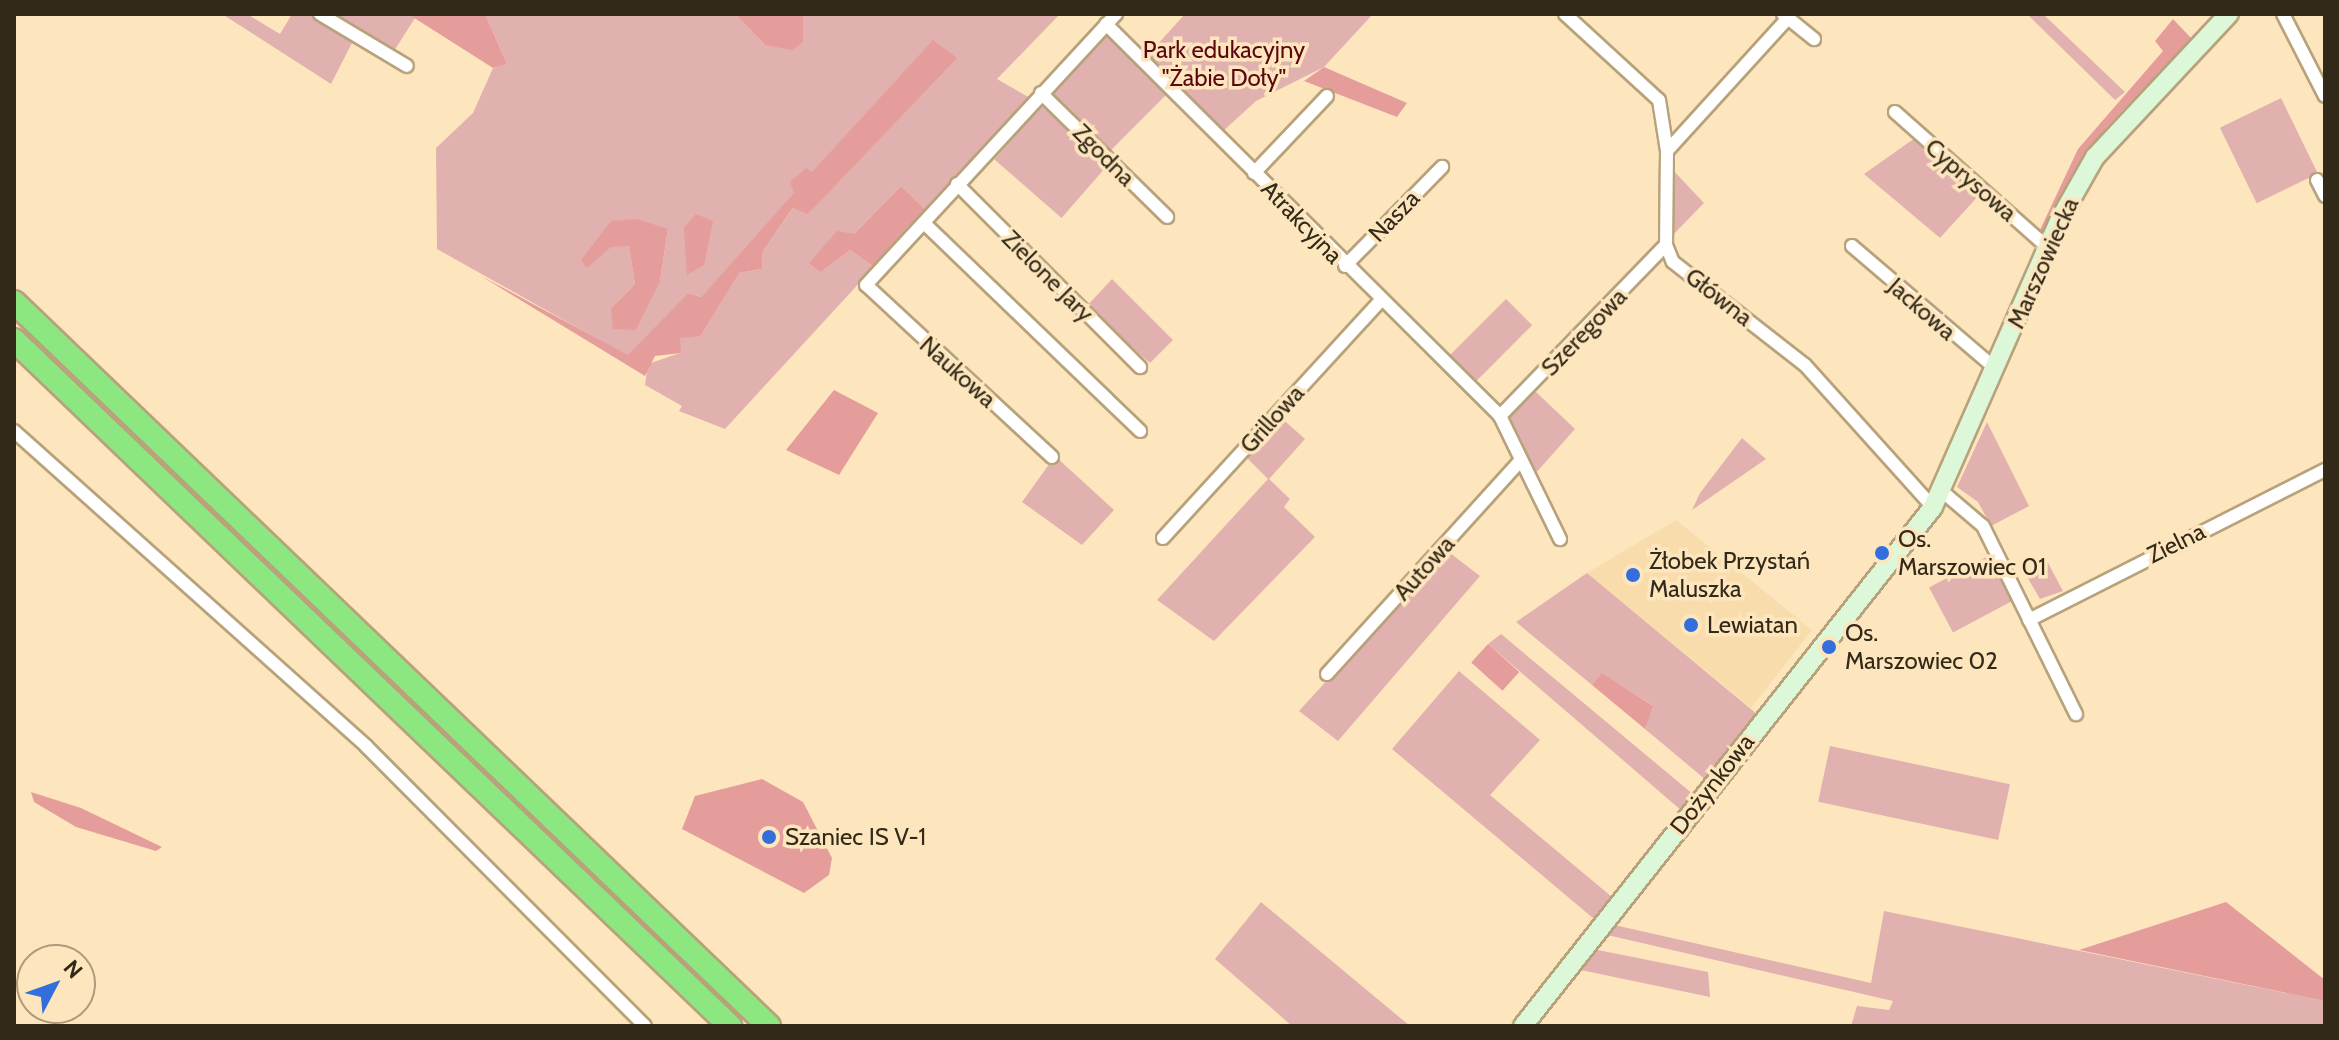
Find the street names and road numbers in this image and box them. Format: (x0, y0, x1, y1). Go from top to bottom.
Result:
street label: Zgodna (1067, 118, 1141, 192)
street label: Cyprysowa (1919, 133, 2023, 227)
street label: Atrakcyjna (1255, 174, 1349, 270)
street label: Nasza (1362, 184, 1426, 248)
street label: Marszowiecka (2001, 193, 2085, 333)
street label: Zielone Jary (996, 224, 1100, 328)
street label: Główna (1680, 262, 1758, 332)
street label: Jackowa (1882, 272, 1962, 346)
street label: Szeregowa (1535, 282, 1633, 382)
street label: Naukowa (914, 330, 1002, 414)
street label: Grillowa (1234, 379, 1310, 459)
street label: Zielna (2142, 517, 2210, 569)
street label: Autowa (1388, 530, 1460, 606)
street label: Dożynkowa (1664, 728, 1760, 840)

